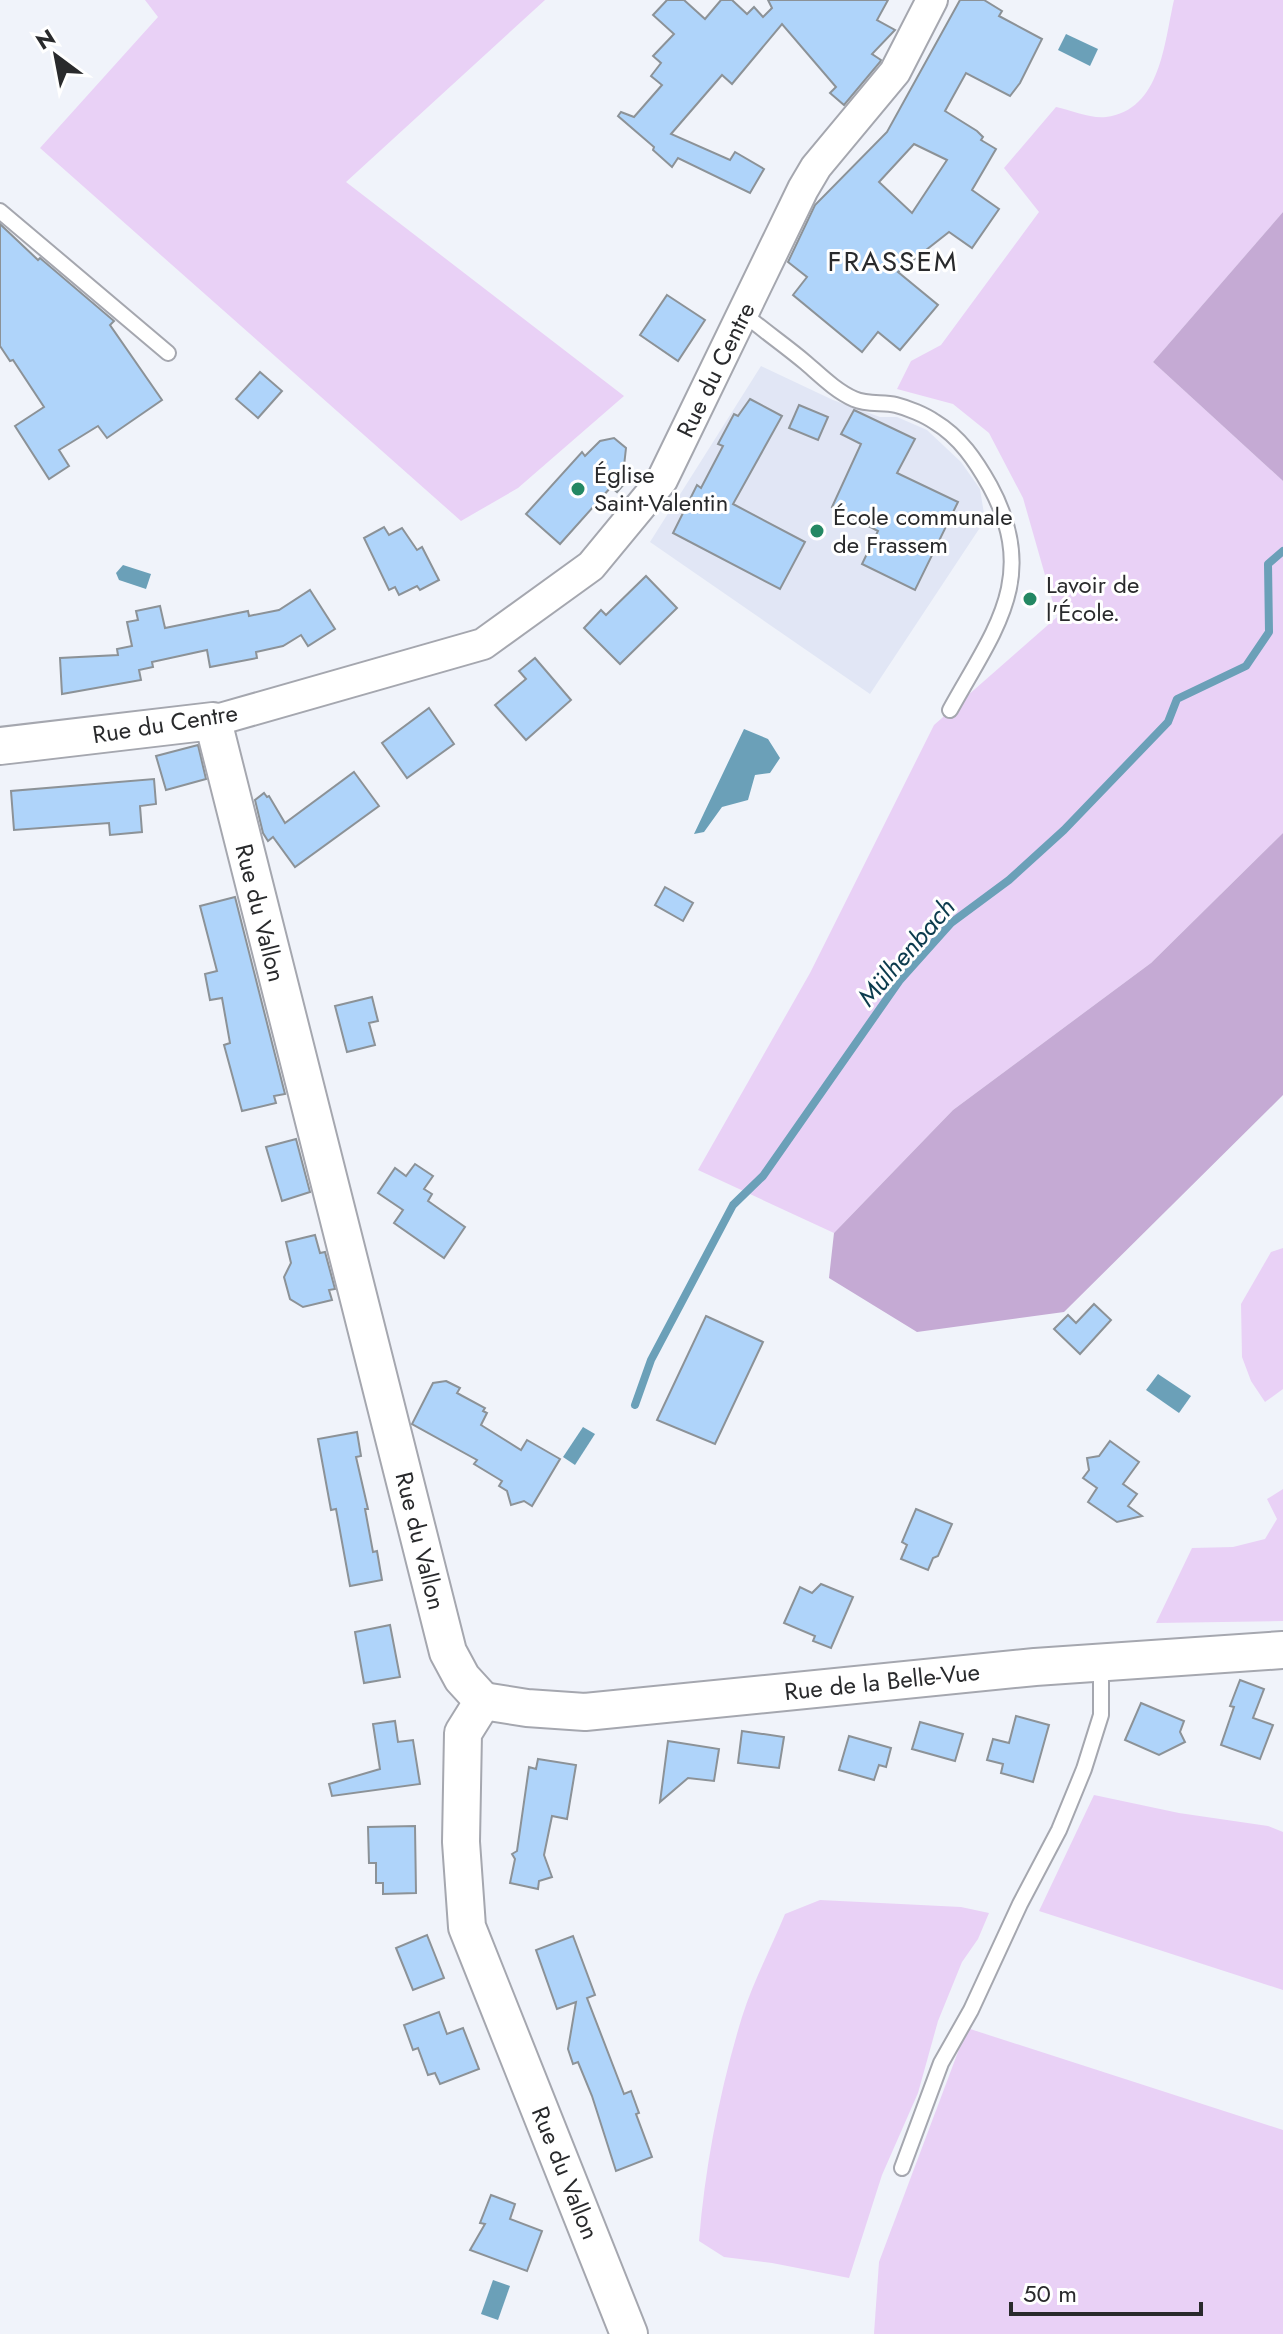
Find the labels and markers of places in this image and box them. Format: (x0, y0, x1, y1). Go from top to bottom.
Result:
place label: Église Saint-Valentin (594, 457, 728, 520)
marker: Église Saint-Valentin (569, 480, 587, 498)
place label: École communale de Frassem (833, 499, 1013, 562)
marker: École communale de Frassem (808, 522, 826, 540)
place label: Lavoir de l'École. (1046, 567, 1139, 630)
marker: Lavoir de l'École. (1021, 590, 1039, 608)

